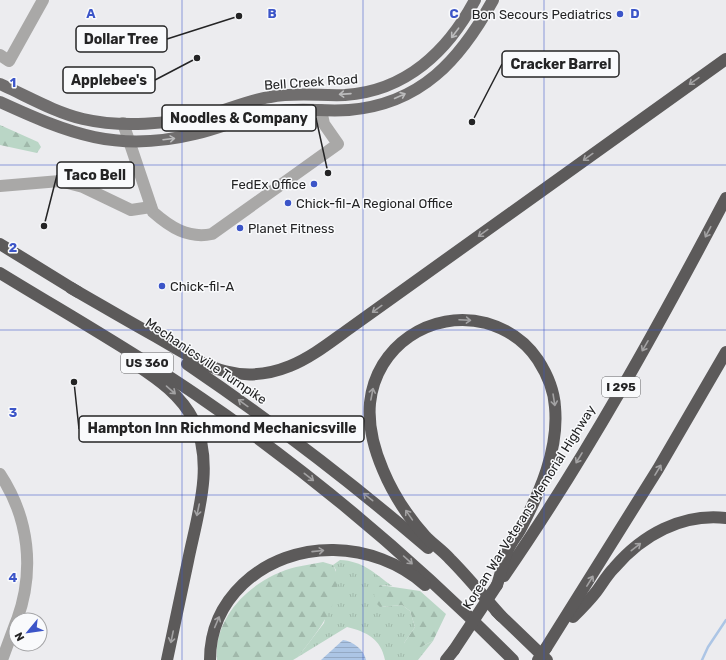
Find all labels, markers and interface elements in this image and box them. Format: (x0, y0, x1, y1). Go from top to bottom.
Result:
text: A (86, 6, 96, 21)
text: B (267, 6, 277, 21)
text: C (449, 6, 459, 21)
text: D (630, 6, 640, 21)
place label: Bon Secours Pediatrics (472, 7, 612, 22)
marker: Bon Secours Pediatrics (615, 9, 625, 19)
callout: Dollar Tree (76, 26, 167, 52)
one-way arrow (451, 28, 459, 39)
text: Dollar Tree (84, 31, 158, 48)
callout: Cracker Barrel (502, 51, 619, 77)
text: Cracker Barrel (511, 56, 611, 73)
callout: Applebee's (63, 67, 155, 93)
street label: Bell Creek Road (264, 71, 358, 93)
text: Applebee's (71, 72, 147, 89)
text: 1 (10, 75, 16, 90)
one-way arrow (689, 77, 700, 85)
one-way arrow (339, 91, 352, 98)
one-way arrow (394, 92, 406, 100)
callout: Noodles & Company (162, 105, 316, 131)
text: Noodles & Company (170, 110, 309, 127)
one-way arrow (162, 135, 175, 143)
one-way arrow (583, 153, 594, 161)
callout: Taco Bell (57, 162, 134, 188)
text: Taco Bell (64, 167, 126, 184)
place label: FedEx Office (231, 177, 306, 192)
marker: FedEx Office (309, 179, 319, 189)
place label: Chick-fil-A Regional Office (296, 196, 453, 212)
marker: Chick-fil-A Regional Office (283, 198, 293, 208)
place label: Planet Fitness (248, 221, 335, 236)
marker: Planet Fitness (235, 223, 245, 233)
one-way arrow (703, 226, 711, 238)
one-way arrow (478, 229, 489, 237)
text: 2 (9, 240, 17, 255)
place label: Chick-fil-A (170, 279, 234, 294)
marker: Chick-fil-A (157, 281, 167, 291)
one-way arrow (372, 305, 383, 313)
street label: Mechanicsville Turnpike (143, 315, 269, 407)
one-way arrow (458, 317, 471, 324)
one-way arrow (640, 340, 648, 352)
road number: US 360 (121, 353, 173, 373)
road number: I 295 (602, 377, 640, 397)
one-way arrow (165, 386, 176, 395)
one-way arrow (368, 388, 376, 401)
one-way arrow (550, 393, 558, 406)
one-way arrow (238, 398, 249, 407)
street label: Korean War Veterans Memorial Highway (460, 402, 599, 612)
text: 3 (9, 405, 18, 420)
callout: Hampton Inn Richmond Mechanicsville (79, 416, 364, 442)
text: Hampton Inn Richmond Mechanicsville (87, 420, 357, 437)
one-way arrow (574, 452, 582, 464)
one-way arrow (654, 464, 662, 476)
one-way arrow (303, 472, 314, 481)
one-way arrow (362, 493, 373, 501)
one-way arrow (194, 503, 202, 516)
one-way arrow (405, 510, 413, 521)
one-way arrow (630, 543, 641, 551)
one-way arrow (311, 547, 324, 554)
one-way arrow (403, 556, 414, 565)
text: 4 (9, 570, 18, 585)
one-way arrow (586, 575, 594, 587)
north arrow (8, 612, 48, 652)
one-way arrow (213, 616, 221, 628)
text: N (12, 630, 27, 643)
one-way arrow (167, 630, 175, 643)

